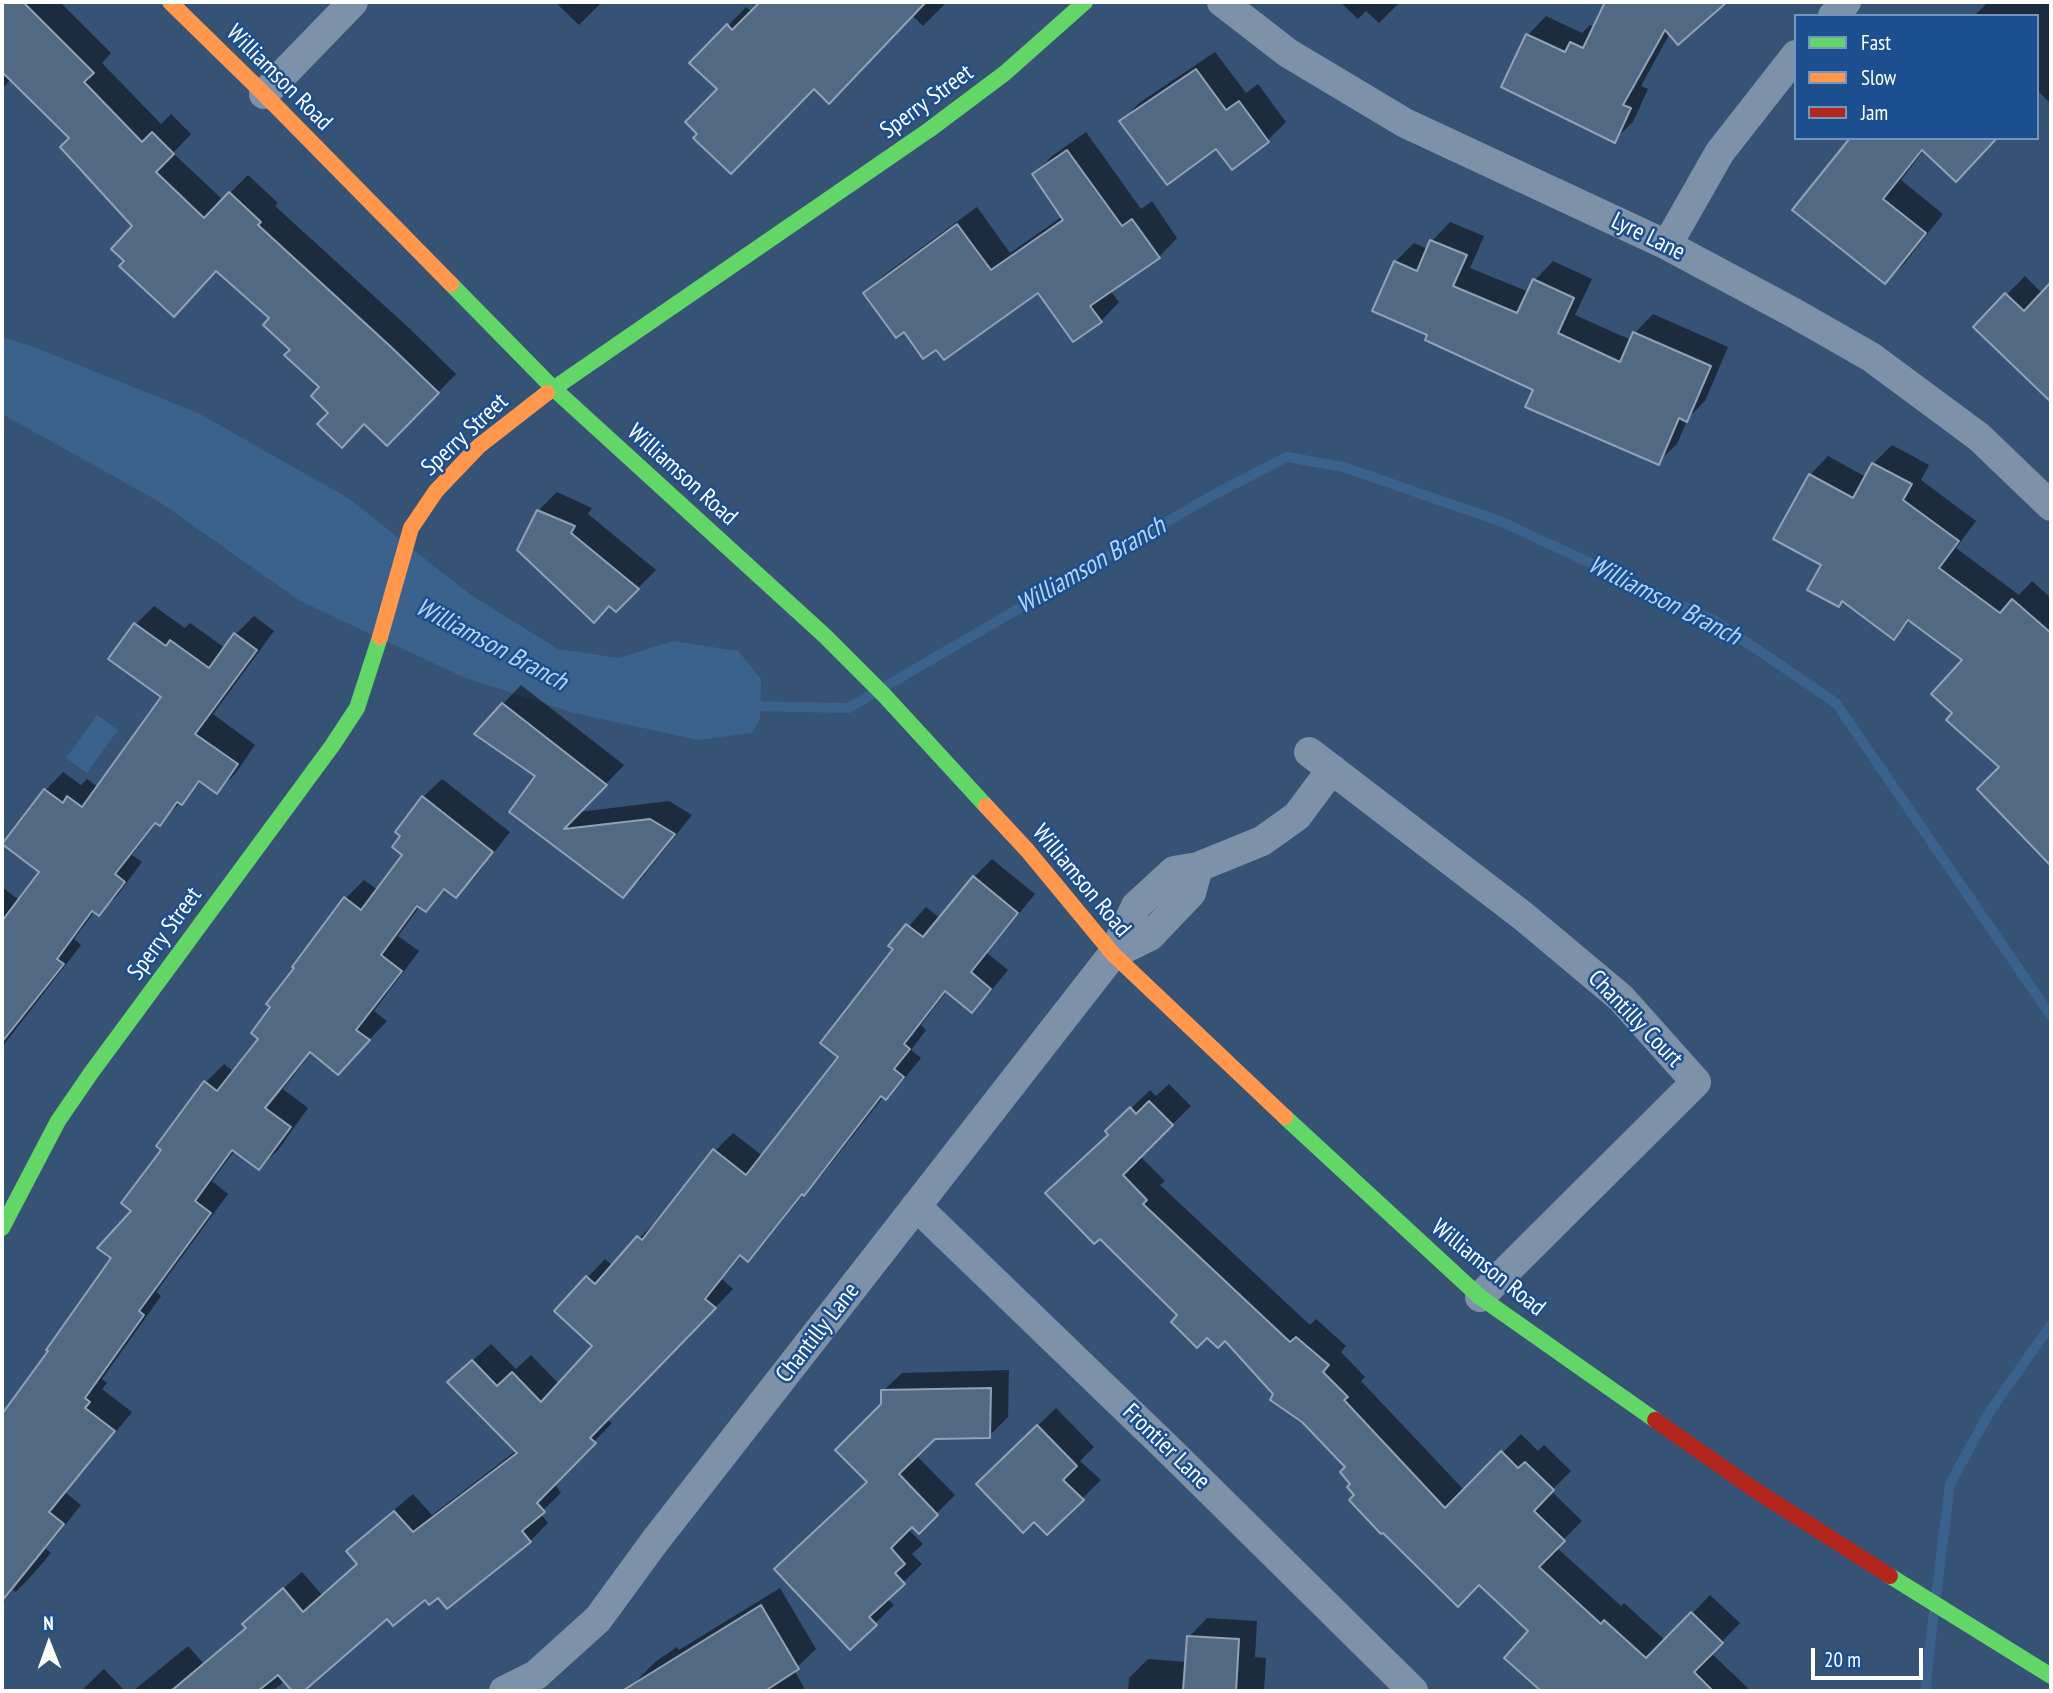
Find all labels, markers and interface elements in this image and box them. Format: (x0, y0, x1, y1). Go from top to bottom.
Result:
legend (1794, 14, 2039, 140)
street label: Williamson Road (220, 19, 338, 137)
text: Fast (1861, 29, 1891, 56)
street label: Sperry Street (875, 59, 979, 145)
text: Slow (1861, 64, 1896, 91)
text: Jam (1861, 99, 1888, 126)
street label: Lyre Lane (1606, 207, 1690, 267)
street label: Sperry Street (416, 388, 514, 482)
street label: Williamson Road (621, 418, 743, 532)
water label: Williamson Branch (1011, 511, 1171, 621)
water label: Williamson Branch (1583, 549, 1745, 653)
water label: Williamson Branch (410, 592, 572, 698)
street label: Williamson Road (1026, 819, 1136, 943)
street label: Sperry Street (122, 882, 208, 986)
street label: Chantilly Court (1582, 965, 1688, 1073)
street label: Williamson Road (1425, 1213, 1551, 1323)
street label: Chantilly Lane (770, 1277, 866, 1389)
street label: Frontier Lane (1116, 1398, 1216, 1496)
north arrow (14, 1609, 84, 1679)
text: N (43, 1611, 54, 1635)
scale bar (1815, 1634, 1927, 1678)
text: 20 m (1824, 1646, 1861, 1673)

